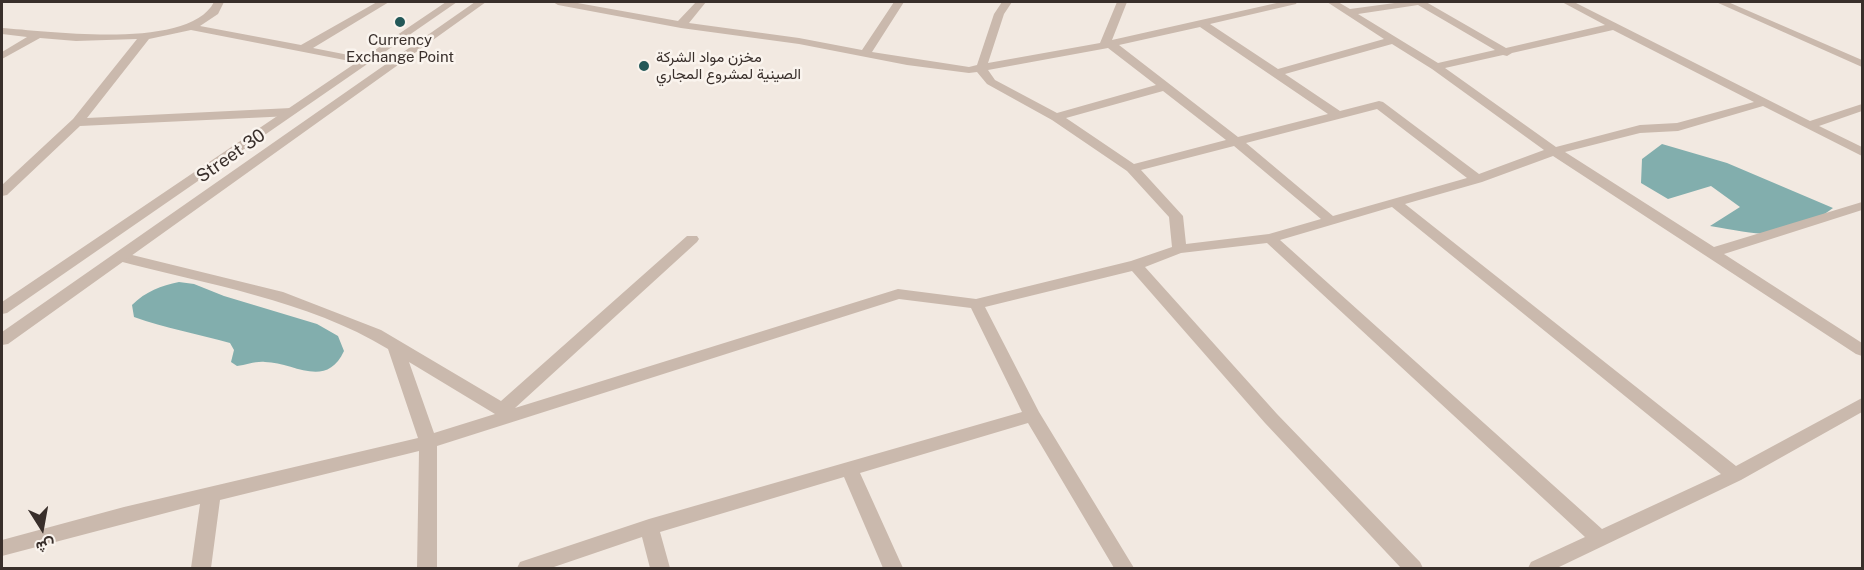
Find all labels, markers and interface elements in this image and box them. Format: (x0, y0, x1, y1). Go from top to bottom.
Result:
marker: Currency Exchange Point (393, 15, 407, 29)
place label: Currency Exchange Point (346, 31, 454, 66)
place label: مخزن مواد الشركة الصينية لمشروع المجاري (656, 48, 801, 83)
marker: مخزن مواد الشركة الصينية لمشروع المجاري (637, 59, 651, 73)
street label: Street 30 (192, 124, 270, 188)
north arrow (12, 498, 72, 558)
text: ش (34, 535, 57, 557)

